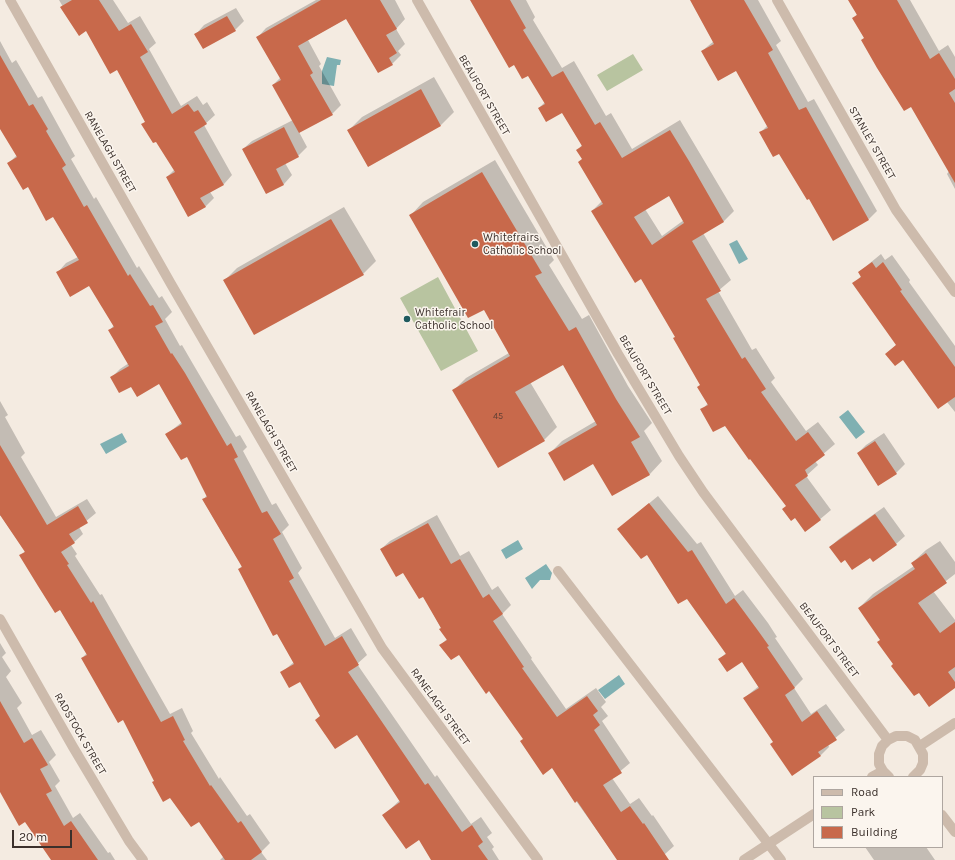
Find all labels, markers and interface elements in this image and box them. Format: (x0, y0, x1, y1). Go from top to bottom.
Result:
street label: BEAUFORT STREET (456, 52, 512, 138)
street label: STANLEY STREET (846, 104, 898, 182)
street label: RANELAGH STREET (81, 109, 139, 195)
place label: Whitefrairs Catholic School (483, 231, 561, 257)
marker: Whitefrairs Catholic School (470, 239, 480, 249)
place label: Whitefrair Catholic School (415, 306, 493, 332)
marker: Whitefrair Catholic School (402, 314, 412, 324)
street label: BEAUFORT STREET (616, 333, 674, 417)
street label: RANELAGH STREET (242, 389, 300, 475)
house number: 45 (493, 411, 503, 421)
street label: BEAUFORT STREET (796, 600, 862, 680)
street label: RANELAGH STREET (408, 666, 472, 748)
street label: RADSTOCK STREET (51, 691, 109, 777)
legend (813, 776, 943, 848)
text: Road (851, 785, 879, 799)
text: Park (851, 805, 875, 819)
scale bar (14, 822, 74, 848)
text: Building (851, 825, 897, 839)
text: 20 m (19, 830, 47, 844)

